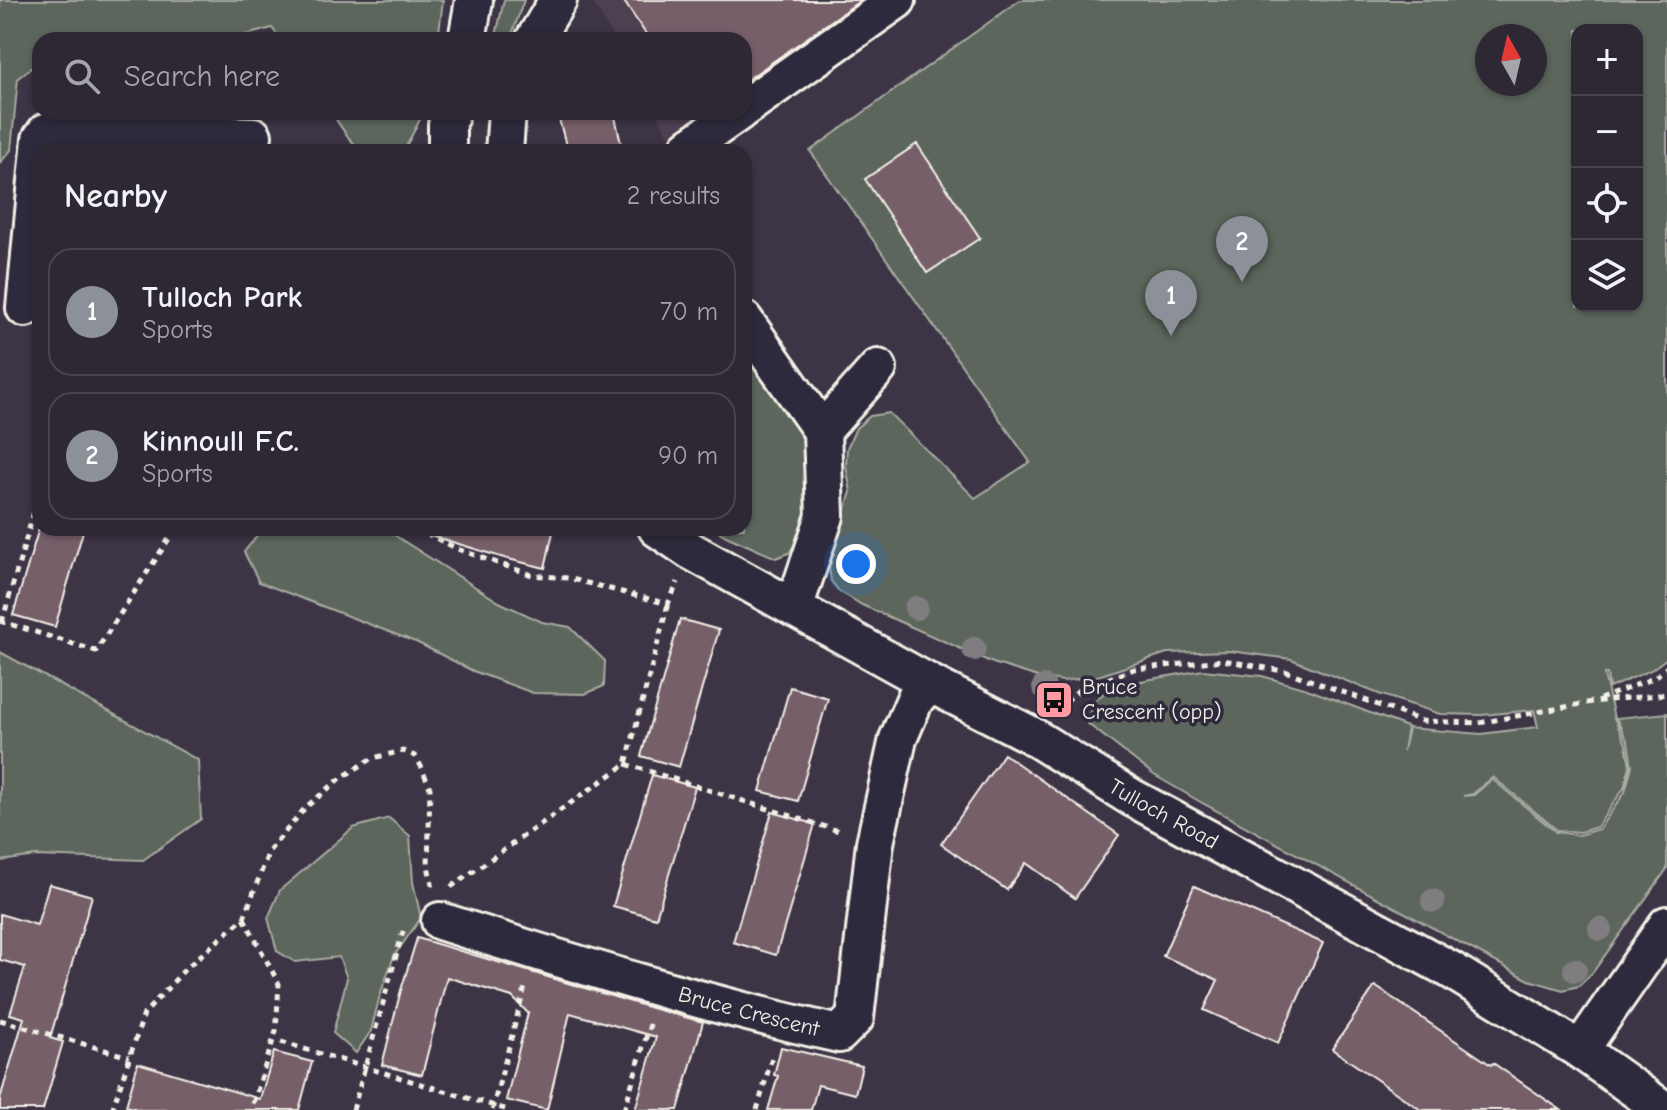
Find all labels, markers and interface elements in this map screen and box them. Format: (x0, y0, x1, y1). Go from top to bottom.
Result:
north arrow (1475, 24, 1547, 96)
map controls (1571, 24, 1643, 312)
button: + (1571, 24, 1643, 96)
search box (32, 32, 752, 120)
icon: search (60, 54, 104, 98)
text: Search here (124, 59, 280, 94)
button: − (1571, 96, 1643, 168)
button: locate (1571, 168, 1643, 240)
text: Nearby (64, 176, 167, 216)
text: 2 results (627, 181, 720, 211)
pin: 2 (1216, 216, 1268, 282)
button: layers (1571, 240, 1643, 312)
pin: 1 (1145, 270, 1197, 336)
text: Tulloch Park (142, 280, 302, 315)
text: 1 (87, 297, 97, 327)
text: 70 m (660, 297, 718, 327)
text: Sports (142, 315, 213, 345)
text: Kinnoull F.C. (142, 424, 299, 459)
text: 2 (86, 441, 98, 471)
text: 90 m (658, 441, 718, 471)
text: Sports (142, 459, 213, 489)
your location (836, 544, 876, 584)
place label: Bruce Crescent (opp) (1082, 674, 1222, 725)
bus stop icon: Bruce Crescent (opp) (1033, 679, 1075, 721)
street label: Tulloch Road (1104, 773, 1223, 855)
street label: Bruce Crescent (675, 981, 823, 1042)

